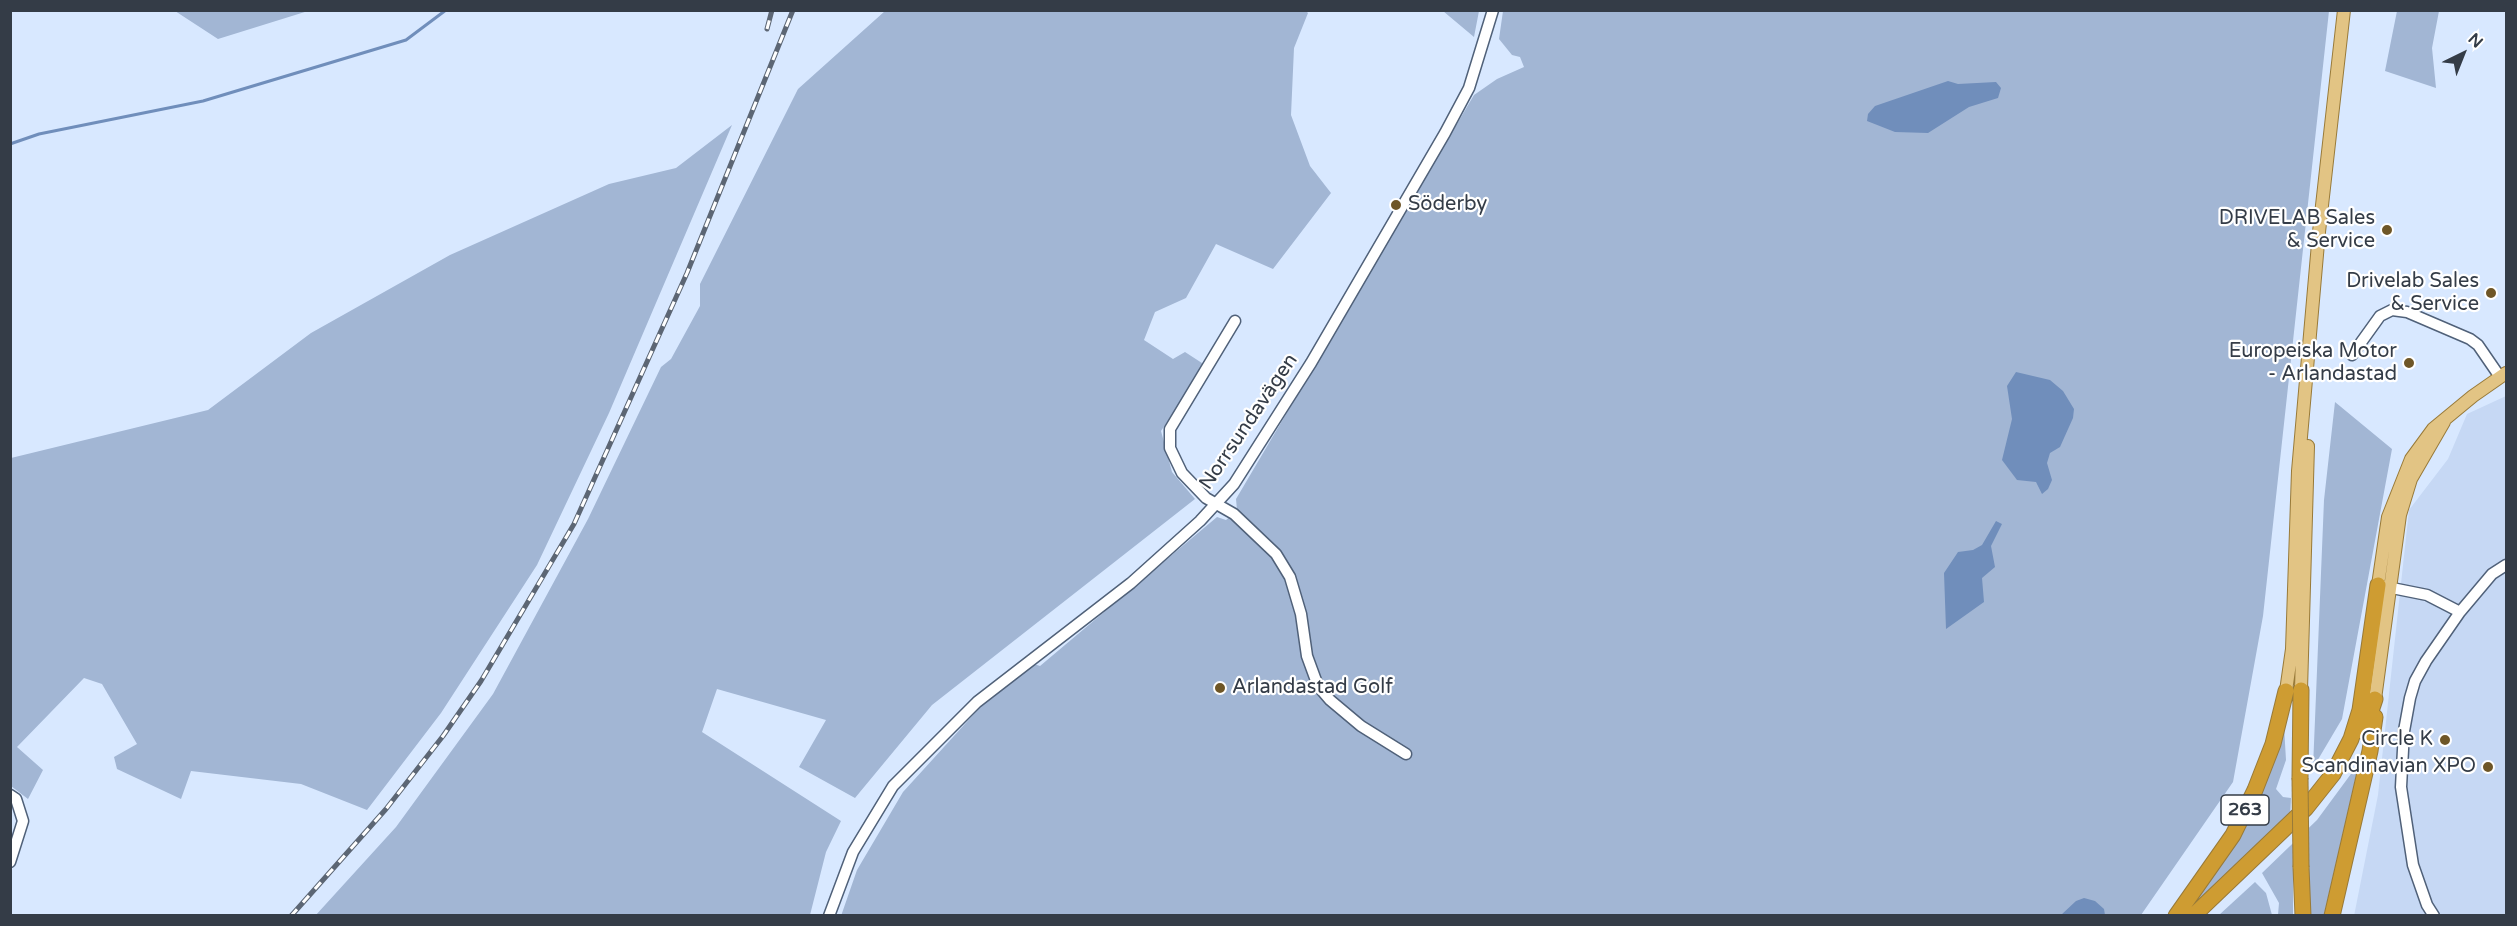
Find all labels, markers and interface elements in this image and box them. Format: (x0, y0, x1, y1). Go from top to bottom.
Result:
north arrow (2433, 24, 2493, 84)
text: N (2464, 29, 2487, 53)
place label: Söderby (1408, 193, 1487, 217)
marker: Söderby (1389, 198, 1403, 212)
place label: DRIVELAB Sales & Service (2219, 207, 2375, 254)
marker: DRIVELAB Sales & Service (2380, 223, 2394, 237)
place label: Drivelab Sales & Service (2346, 270, 2479, 317)
marker: Drivelab Sales & Service (2484, 286, 2498, 300)
place label: Europeiska Motor - Arlandastad (2229, 340, 2397, 387)
street label: Norrsundavägen (1195, 349, 1303, 495)
marker: Europeiska Motor - Arlandastad (2402, 356, 2416, 370)
place label: Arlandastad Golf (1232, 676, 1393, 700)
marker: Arlandastad Golf (1213, 681, 1227, 695)
place label: Circle K (2361, 728, 2433, 752)
marker: Circle K (2438, 733, 2452, 747)
place label: Scandinavian XPO (2301, 755, 2476, 779)
marker: Scandinavian XPO (2481, 760, 2495, 774)
road number: 263 (2221, 795, 2269, 825)

